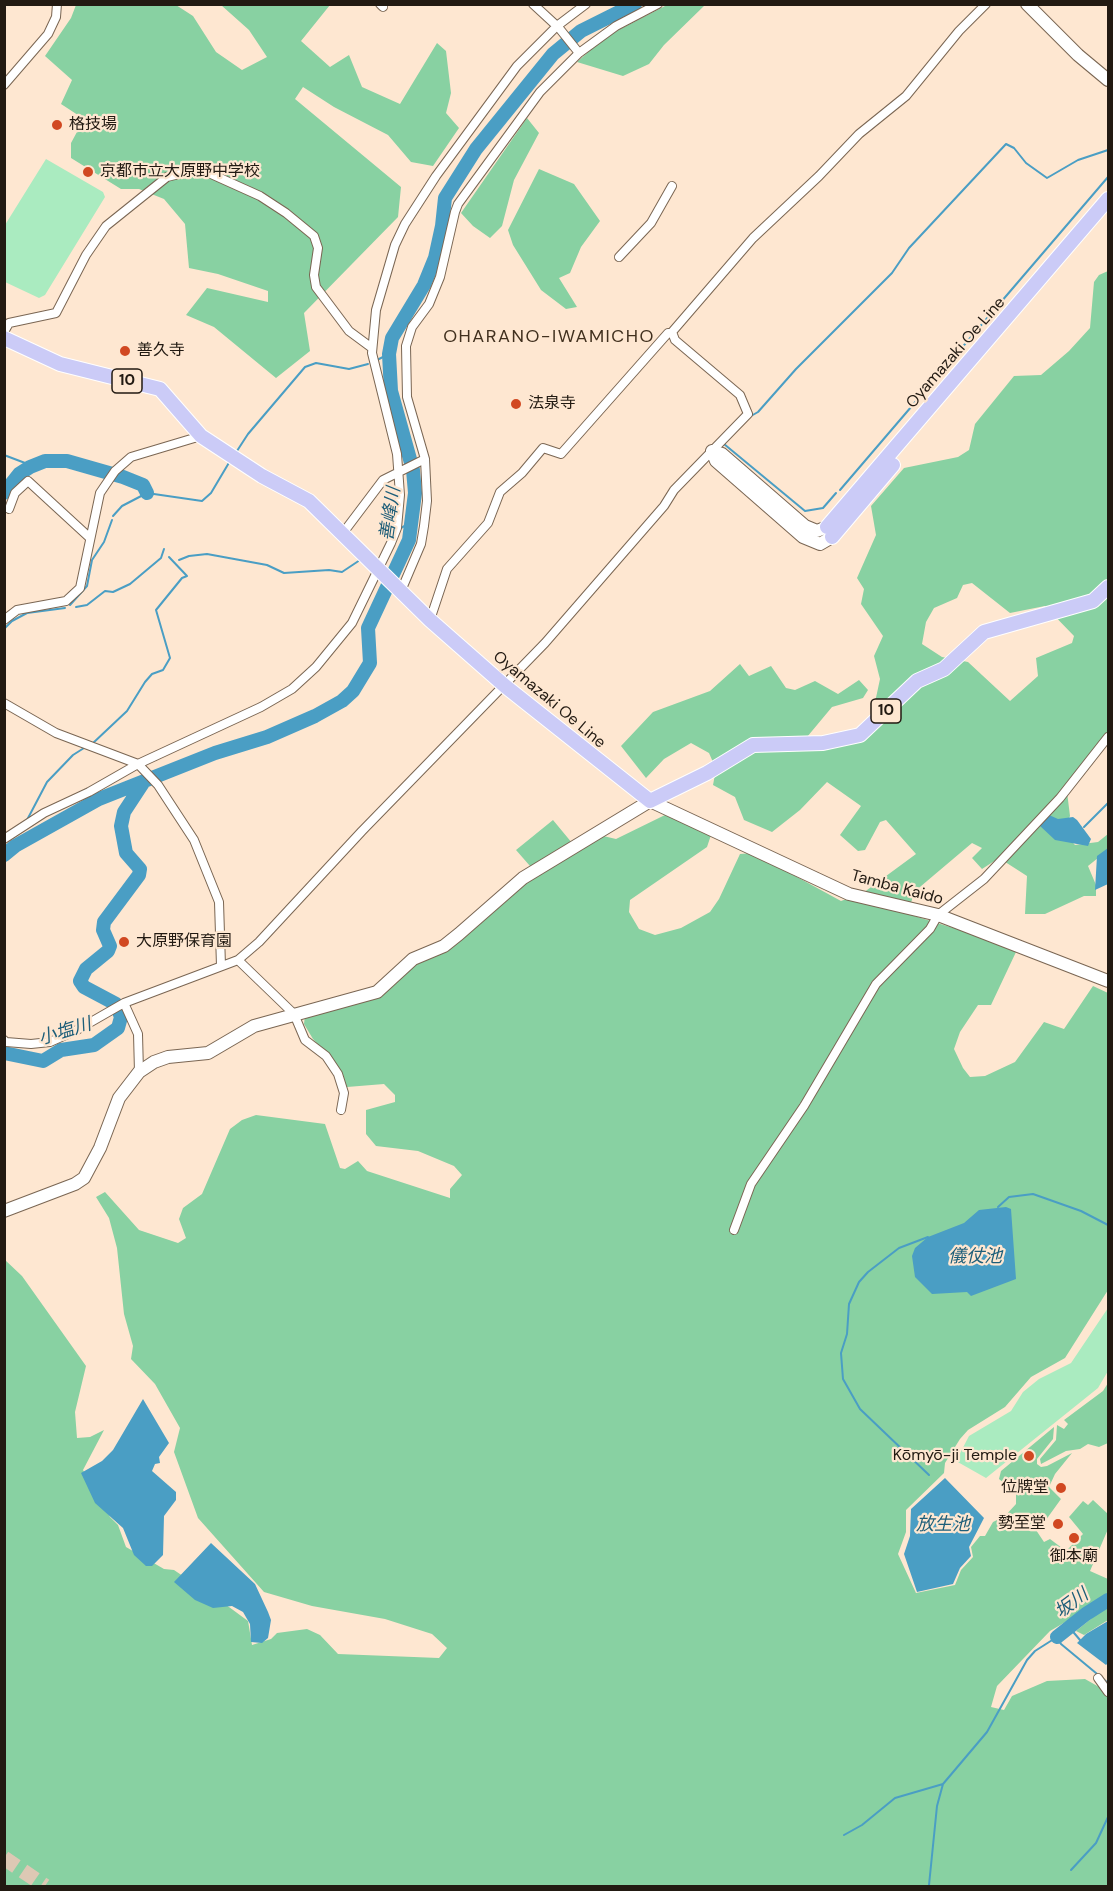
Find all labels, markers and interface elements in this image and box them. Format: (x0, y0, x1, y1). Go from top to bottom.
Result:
place label: 格技場 (69, 115, 117, 135)
marker: 格技場 (50, 118, 64, 132)
place label: 京都市立大原野中学校 (100, 162, 260, 182)
marker: 京都市立大原野中学校 (81, 165, 95, 179)
street label: Oyamazaki Oe Line (903, 294, 1009, 412)
district label: OHARANO-IWAMICHO (443, 326, 655, 348)
place label: 善久寺 (137, 341, 185, 361)
marker: 善久寺 (118, 344, 132, 358)
road number: 10 (112, 369, 142, 393)
place label: 法泉寺 (528, 394, 576, 414)
marker: 法泉寺 (509, 397, 523, 411)
water label: 善峰川 (377, 486, 405, 542)
street label: Oyamazaki Oe Line (489, 647, 609, 753)
road number: 10 (871, 699, 901, 723)
street label: Tamba Kaido (849, 866, 945, 910)
place label: 大原野保育園 (136, 932, 232, 952)
marker: 大原野保育園 (117, 935, 131, 949)
water label: 小塩川 (36, 1014, 94, 1050)
water label: 儀仗池 (948, 1246, 1002, 1268)
place label: Kōmyō-ji Temple (893, 1446, 1017, 1466)
marker: Kōmyō-ji Temple (1022, 1449, 1036, 1463)
place label: 位牌堂 (1001, 1478, 1049, 1498)
marker: 位牌堂 (1054, 1481, 1068, 1495)
water label: 放生池 (916, 1514, 970, 1536)
place label: 勢至堂 (998, 1514, 1046, 1534)
marker: 勢至堂 (1051, 1517, 1065, 1531)
marker: 御本廟 (1067, 1531, 1081, 1545)
place label: 御本廟 (1050, 1547, 1098, 1567)
water label: 坂川 (1051, 1585, 1093, 1623)

